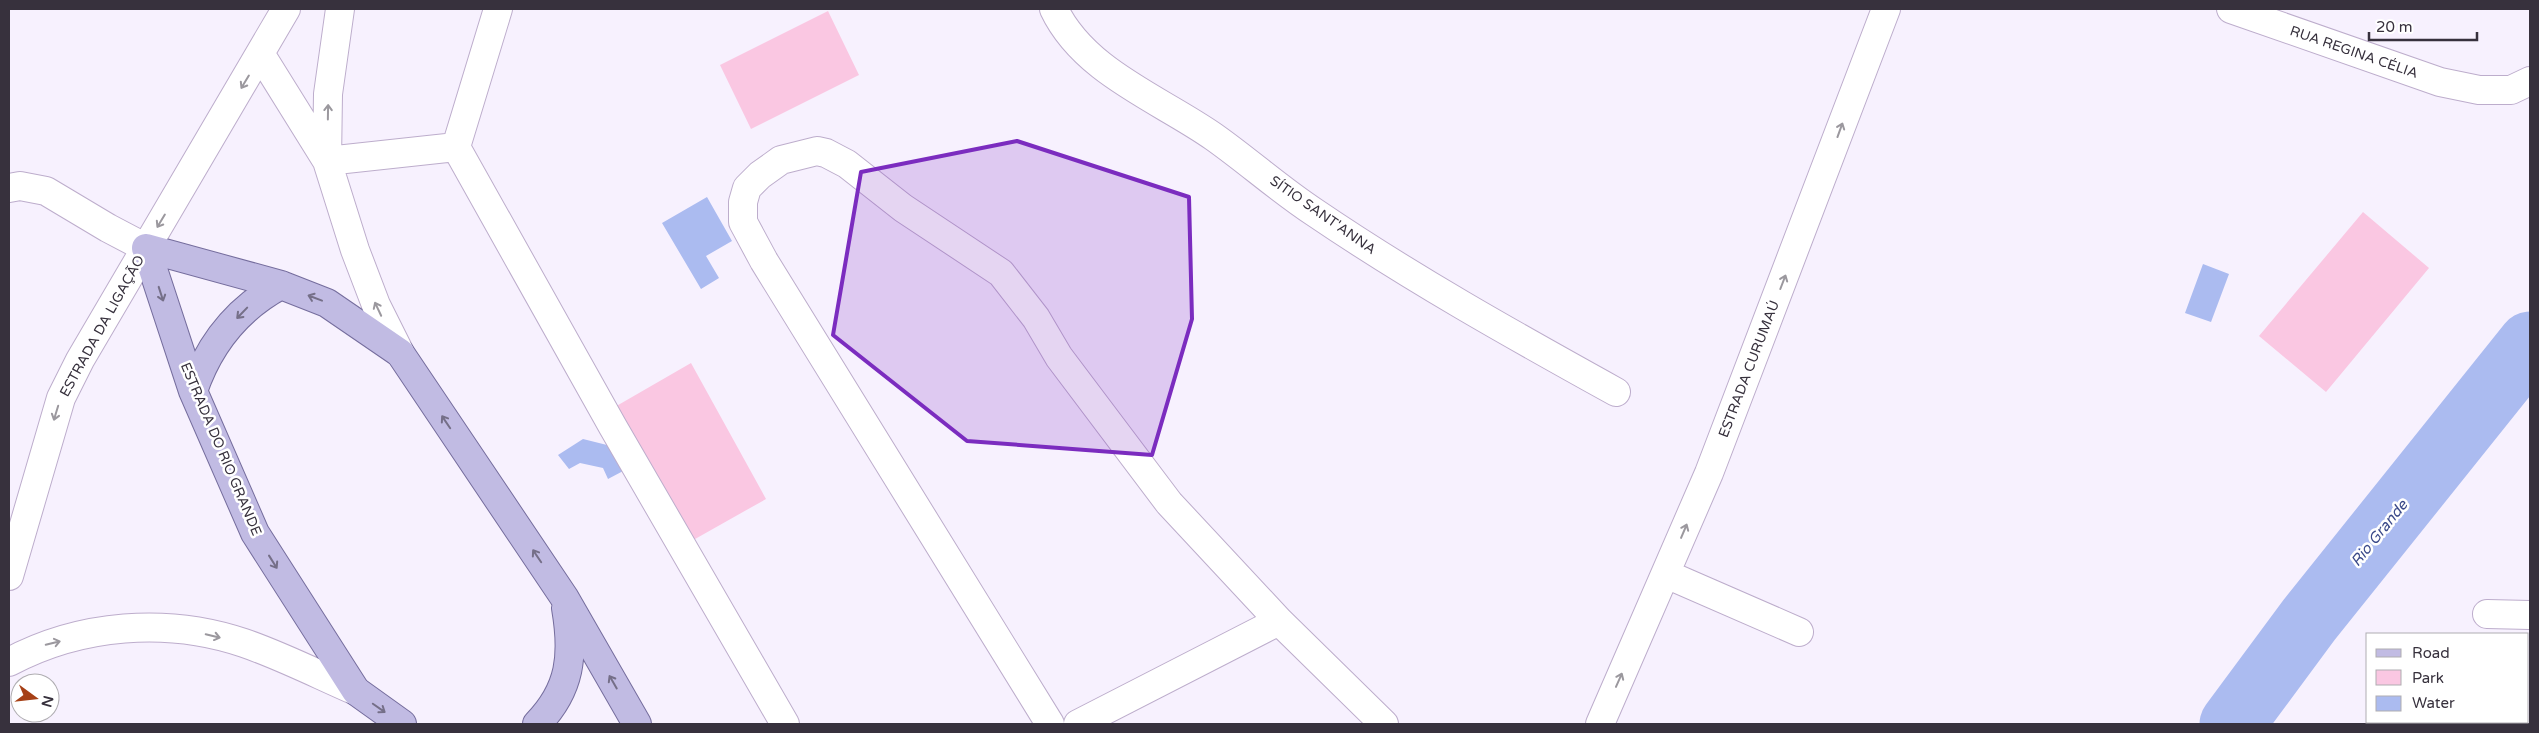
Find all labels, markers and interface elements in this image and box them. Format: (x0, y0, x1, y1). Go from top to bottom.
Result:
scale bar (2369, 10, 2476, 42)
text: 20 m (2376, 18, 2413, 36)
street label: RUA REGINA CÉLIA (2288, 22, 2420, 82)
one-way arrow (239, 74, 249, 88)
one-way arrow (323, 105, 333, 121)
one-way arrow (1836, 123, 1845, 138)
street label: SÍTIO SANT'ANNA (1267, 172, 1379, 258)
one-way arrow (156, 214, 166, 228)
street label: ESTRADA DA LIGAÇÃO (56, 252, 148, 400)
one-way arrow (1779, 275, 1788, 290)
one-way arrow (157, 286, 166, 301)
one-way arrow (308, 293, 323, 303)
street label: ESTRADA CURUMAÚ (1715, 298, 1783, 440)
one-way arrow (373, 302, 383, 317)
one-way arrow (236, 306, 248, 318)
street label: ESTRADA DO RIO GRANDE (177, 360, 265, 538)
one-way arrow (51, 405, 60, 421)
one-way arrow (441, 415, 451, 429)
water label: Rio Grande (2347, 495, 2412, 570)
one-way arrow (1680, 524, 1690, 539)
one-way arrow (532, 550, 542, 564)
one-way arrow (268, 554, 278, 568)
one-way arrow (205, 632, 221, 641)
legend (2366, 633, 2529, 723)
one-way arrow (45, 638, 61, 647)
text: Road (2412, 644, 2450, 662)
text: Park (2412, 669, 2444, 687)
north arrow (10, 673, 60, 723)
one-way arrow (1615, 673, 1625, 688)
one-way arrow (608, 675, 617, 690)
text: N (37, 694, 57, 709)
text: Water (2412, 694, 2455, 712)
one-way arrow (372, 703, 386, 713)

